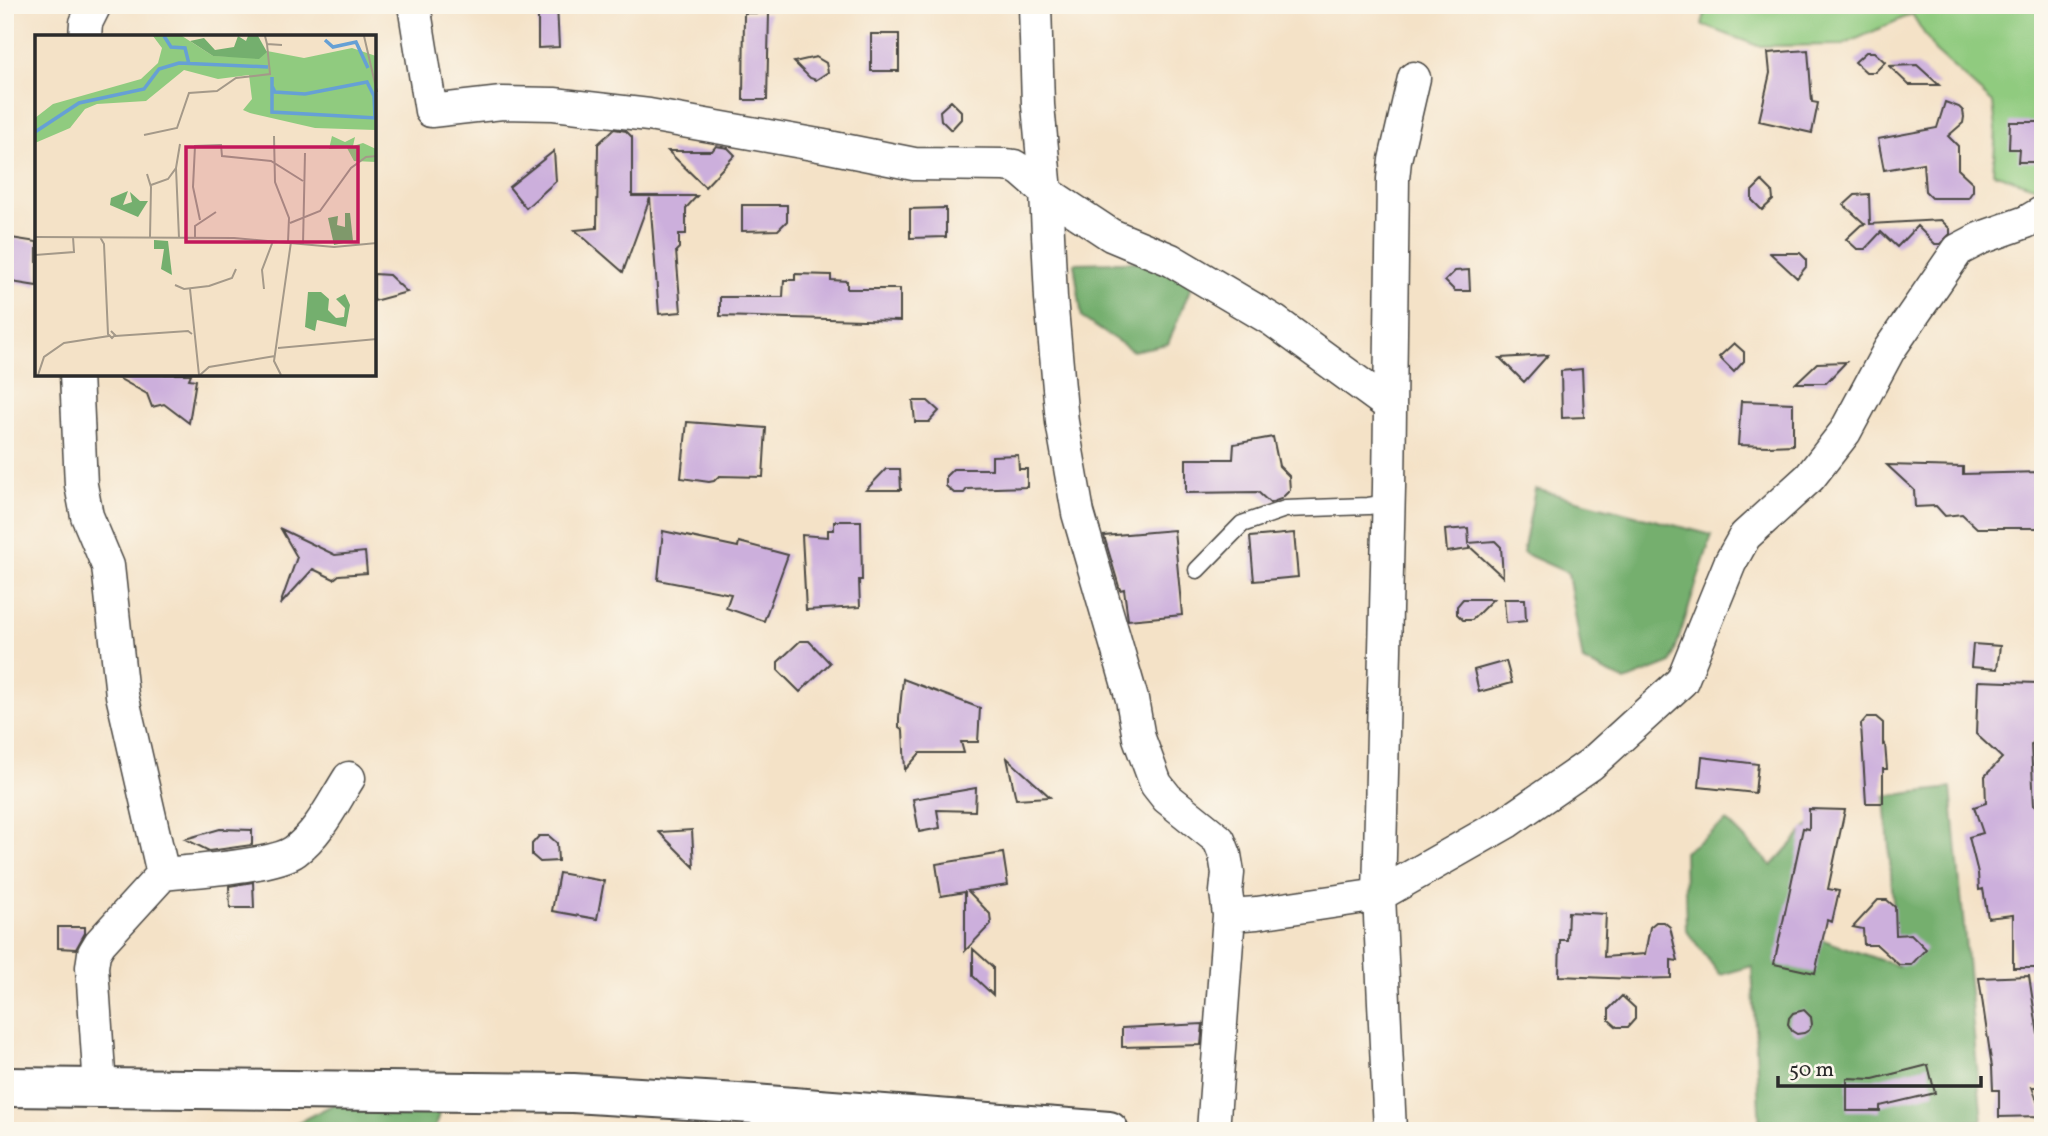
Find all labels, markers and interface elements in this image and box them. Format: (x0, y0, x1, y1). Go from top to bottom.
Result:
inset map (35, 35, 376, 376)
scale bar (1778, 1045, 1982, 1089)
text: 50 m (1789, 1056, 1834, 1085)

